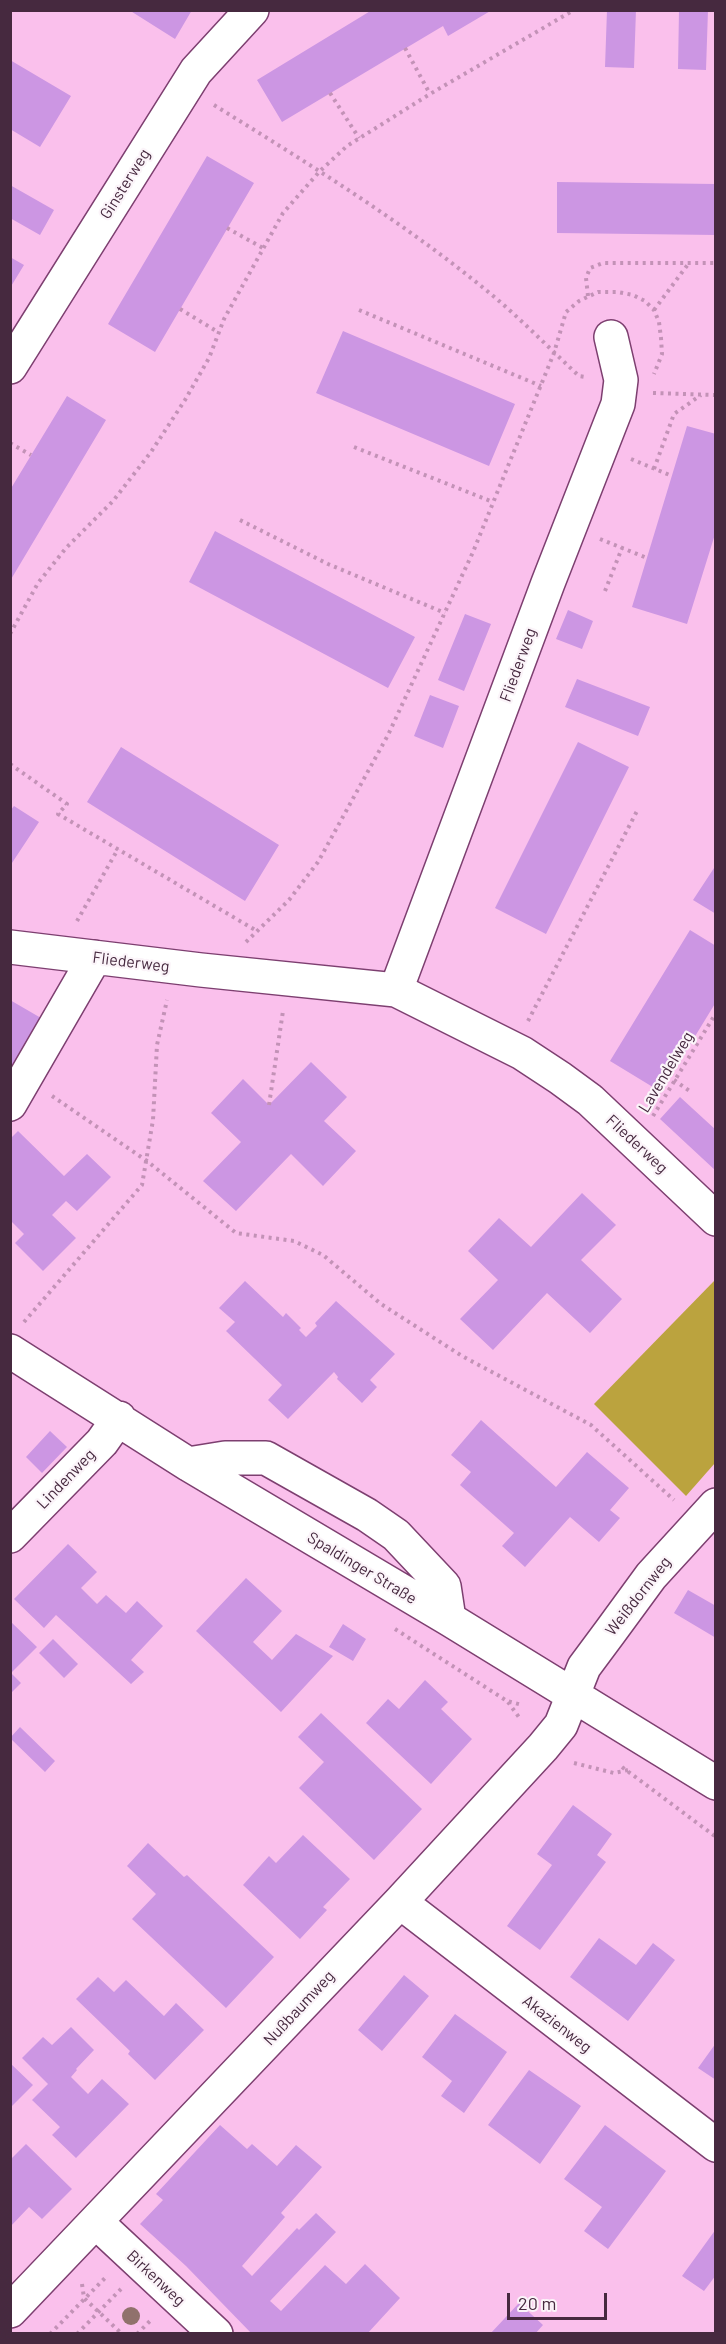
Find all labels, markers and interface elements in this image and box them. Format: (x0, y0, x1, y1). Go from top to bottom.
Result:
street label: Ginsterweg (96, 145, 154, 223)
street label: Fliederweg (496, 625, 540, 705)
street label: Fliederweg (91, 948, 171, 976)
street label: Lavendelweg (634, 1028, 698, 1116)
street label: Fliederweg (602, 1111, 672, 1177)
street label: Lindenweg (33, 1445, 99, 1513)
street label: Spaldinger Straße (304, 1528, 420, 1608)
street label: Weißdornweg (601, 1553, 675, 1639)
street label: Nußbaumweg (260, 1967, 338, 2049)
street label: Akazienweg (519, 1991, 595, 2057)
street label: Birkenweg (123, 2246, 189, 2310)
scale bar (510, 2281, 610, 2319)
text: 20 m (518, 2292, 556, 2314)

